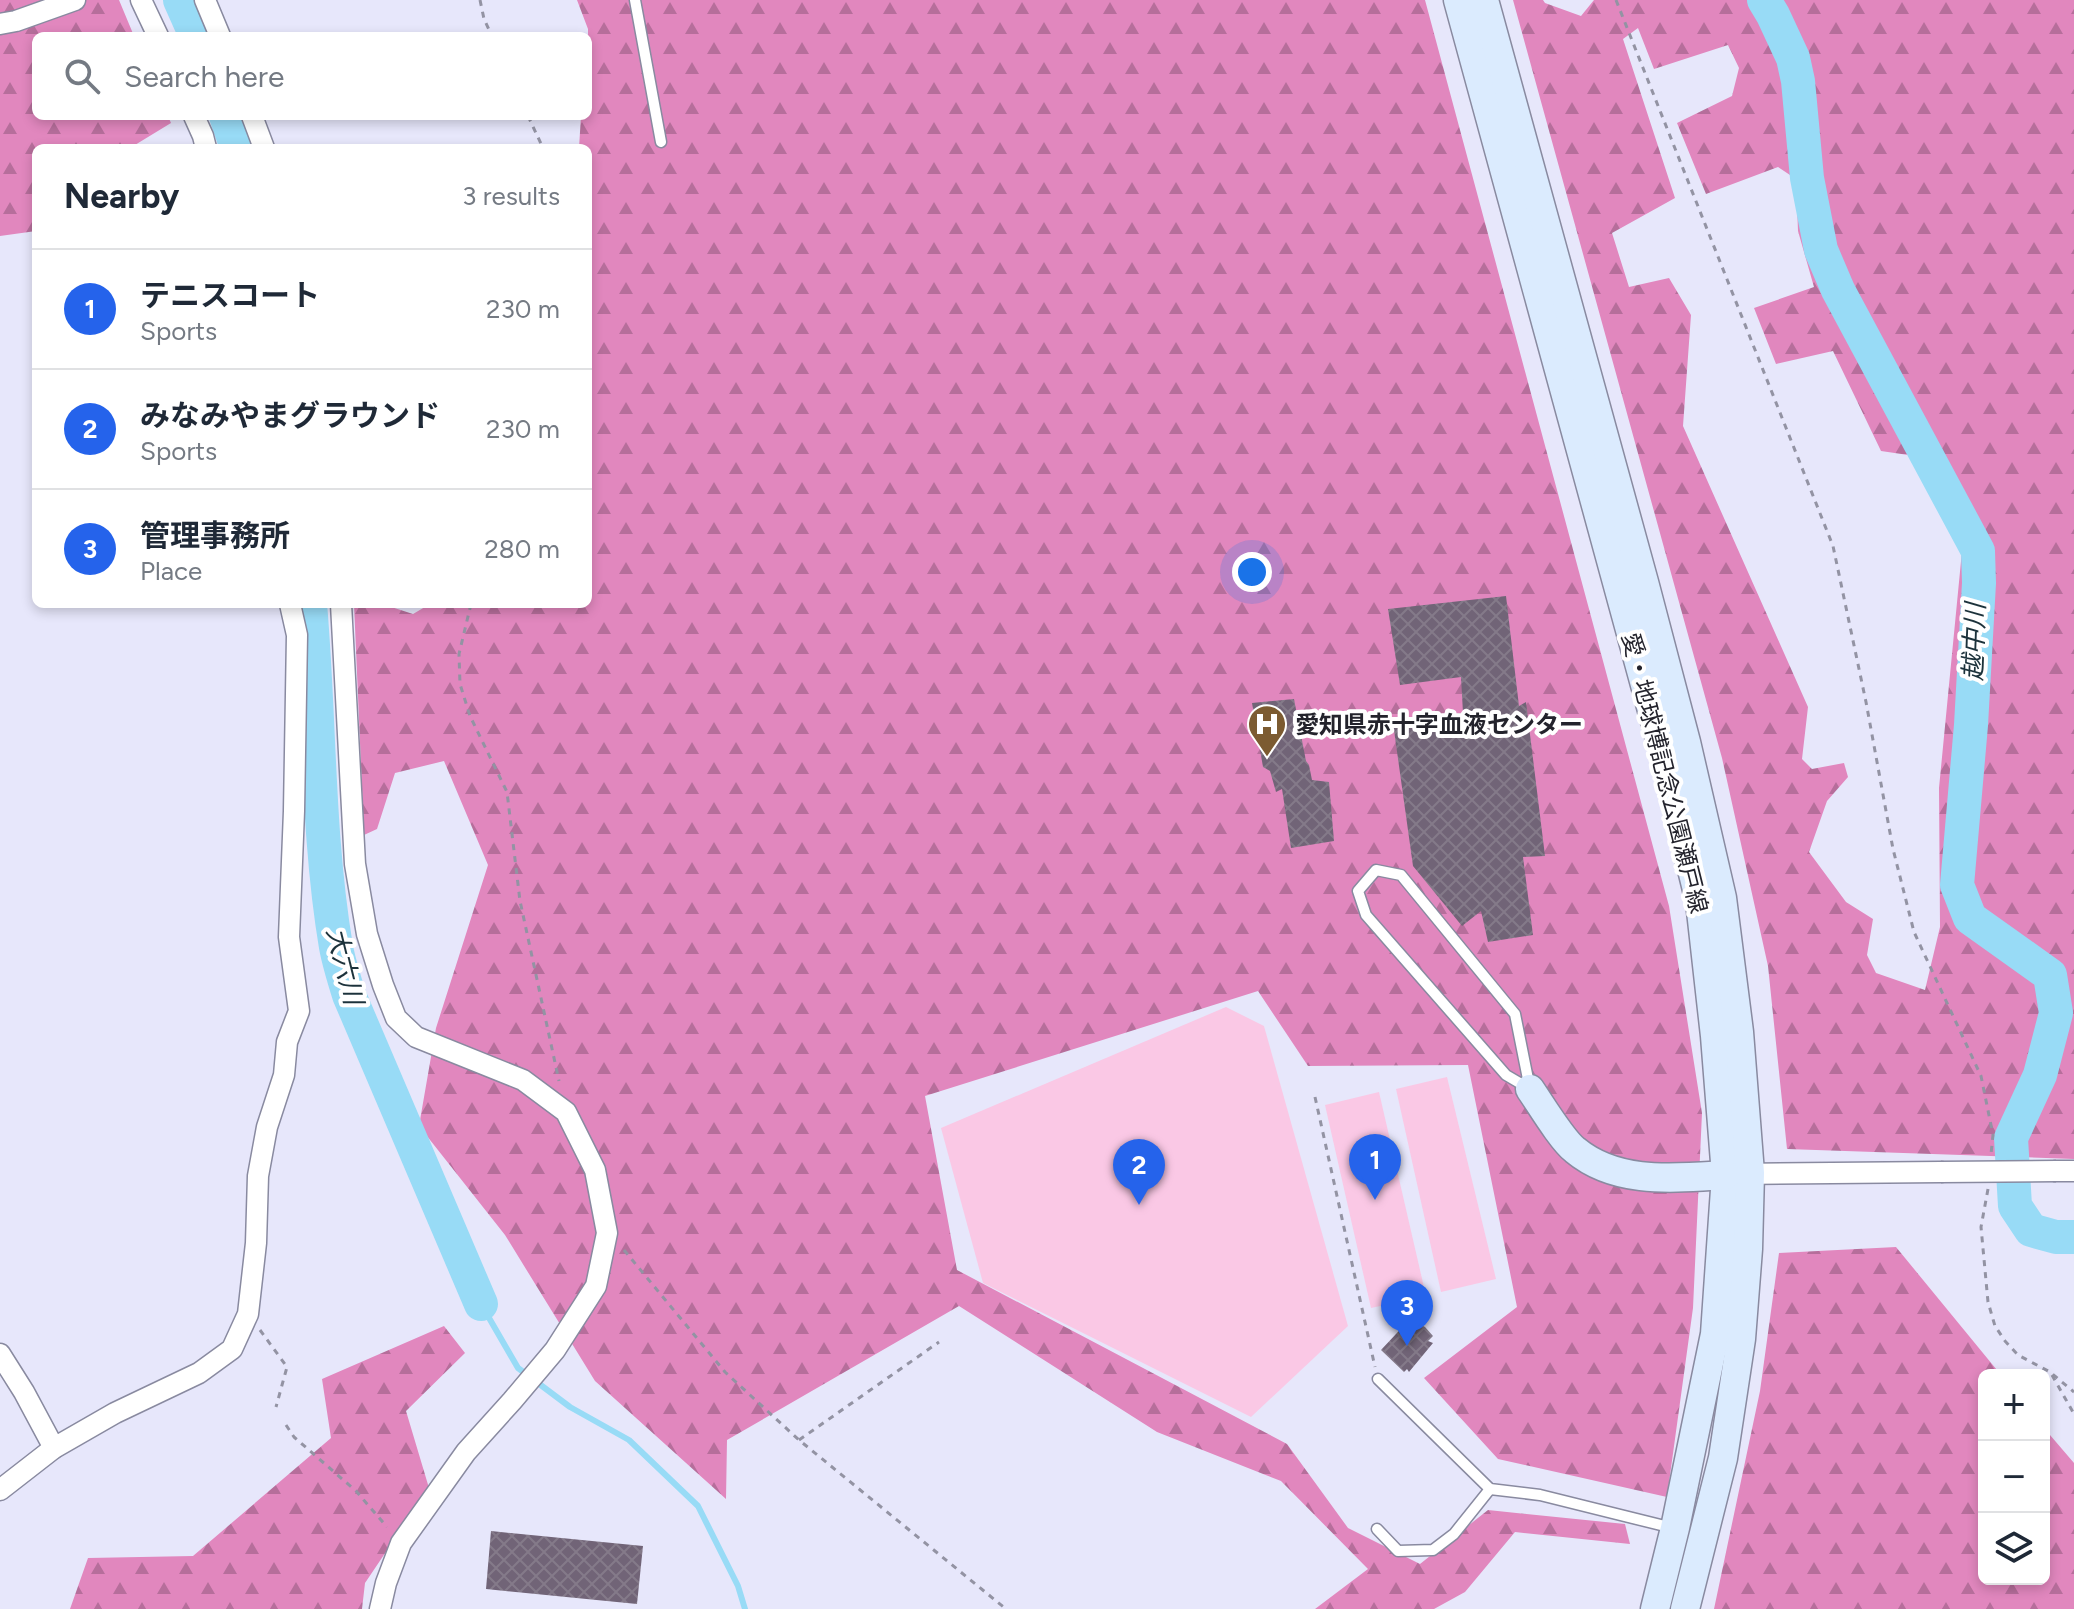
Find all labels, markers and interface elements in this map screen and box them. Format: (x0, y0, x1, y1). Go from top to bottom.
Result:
search box (32, 32, 592, 120)
icon: search (60, 54, 104, 98)
text: Search here (124, 58, 284, 95)
text: Nearby (64, 176, 179, 217)
text: 3 results (462, 180, 560, 212)
text: テニスコート (140, 277, 320, 314)
text: 1 (85, 293, 95, 325)
text: 230 m (486, 293, 560, 325)
text: Sports (140, 315, 217, 347)
text: みなみやまグラウンド (140, 397, 440, 434)
text: 2 (82, 413, 98, 445)
text: 230 m (486, 413, 560, 445)
text: Sports (140, 435, 217, 467)
text: 管理事務所 (140, 517, 290, 554)
text: 3 (83, 533, 97, 565)
text: 280 m (484, 533, 560, 565)
your location (1232, 552, 1272, 592)
text: Place (140, 555, 202, 587)
water label: 越中川 (1957, 599, 1991, 682)
street label: 愛・地球博記念公園瀬戸線 (1616, 630, 1714, 916)
hospital icon: 愛知県赤十字血液センター (1246, 703, 1288, 758)
place label: 愛知県赤十字血液センター (1295, 710, 1583, 739)
water label: 大六川 (320, 924, 371, 1011)
pin: 1 (1349, 1134, 1401, 1200)
pin: 2 (1113, 1139, 1165, 1205)
pin: 3 (1381, 1280, 1433, 1346)
map controls (1978, 1369, 2050, 1585)
button: + (1978, 1369, 2050, 1441)
button: − (1978, 1441, 2050, 1513)
button: layers (1978, 1513, 2050, 1585)

